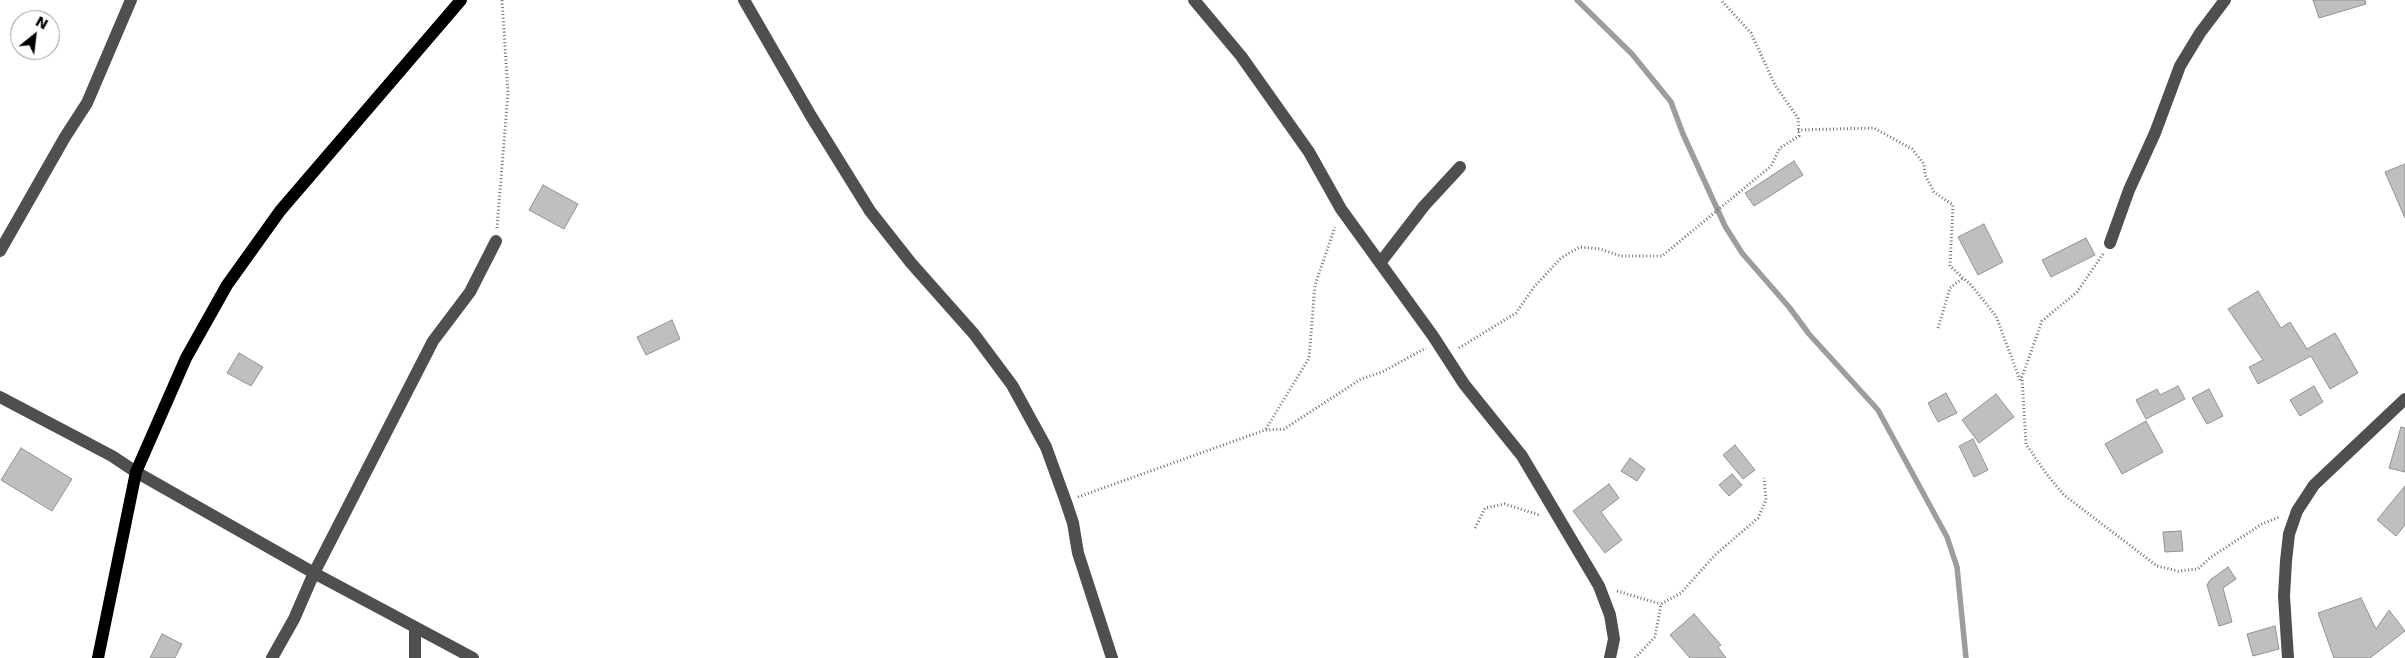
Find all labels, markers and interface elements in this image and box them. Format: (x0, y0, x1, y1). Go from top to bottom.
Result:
north arrow (10, 10, 60, 60)
text: N (33, 13, 51, 33)

